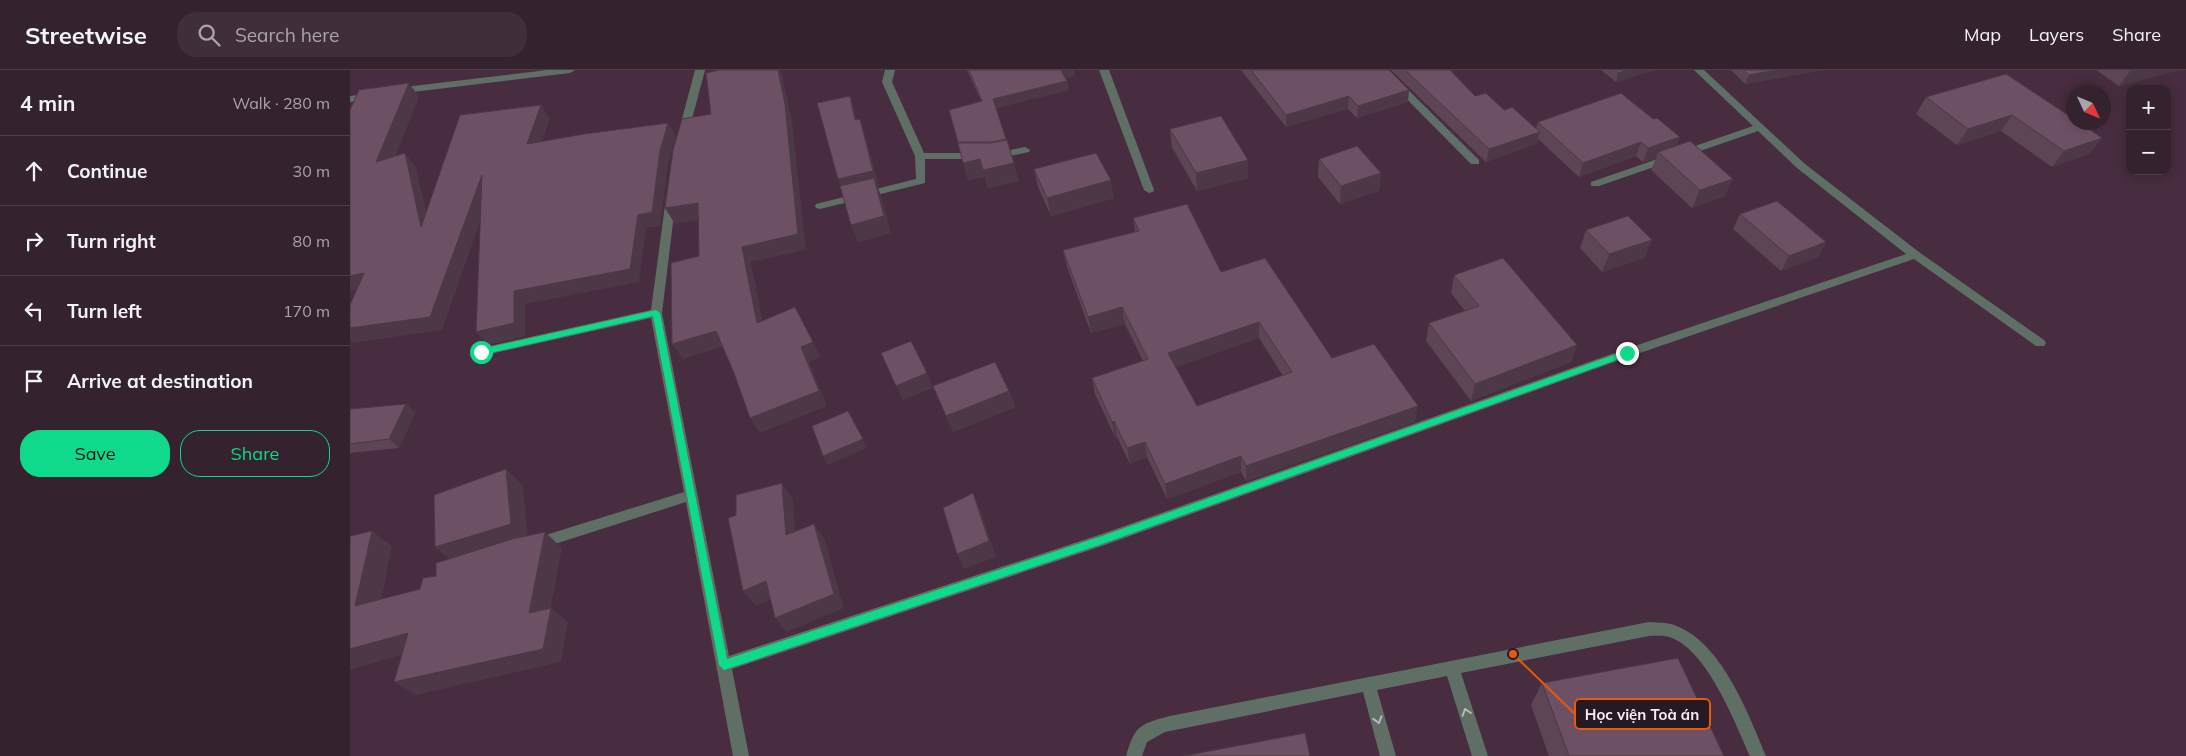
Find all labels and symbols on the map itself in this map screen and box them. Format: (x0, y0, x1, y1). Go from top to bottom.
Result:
north arrow (2066, 85, 2111, 130)
route start (470, 341, 493, 364)
route end (1616, 342, 1639, 365)
callout: Học viện Toà án (1575, 699, 1710, 729)
text: Học viện Toà án (1585, 705, 1699, 724)
one-way arrow (1462, 708, 1472, 717)
one-way arrow (1372, 716, 1383, 724)

